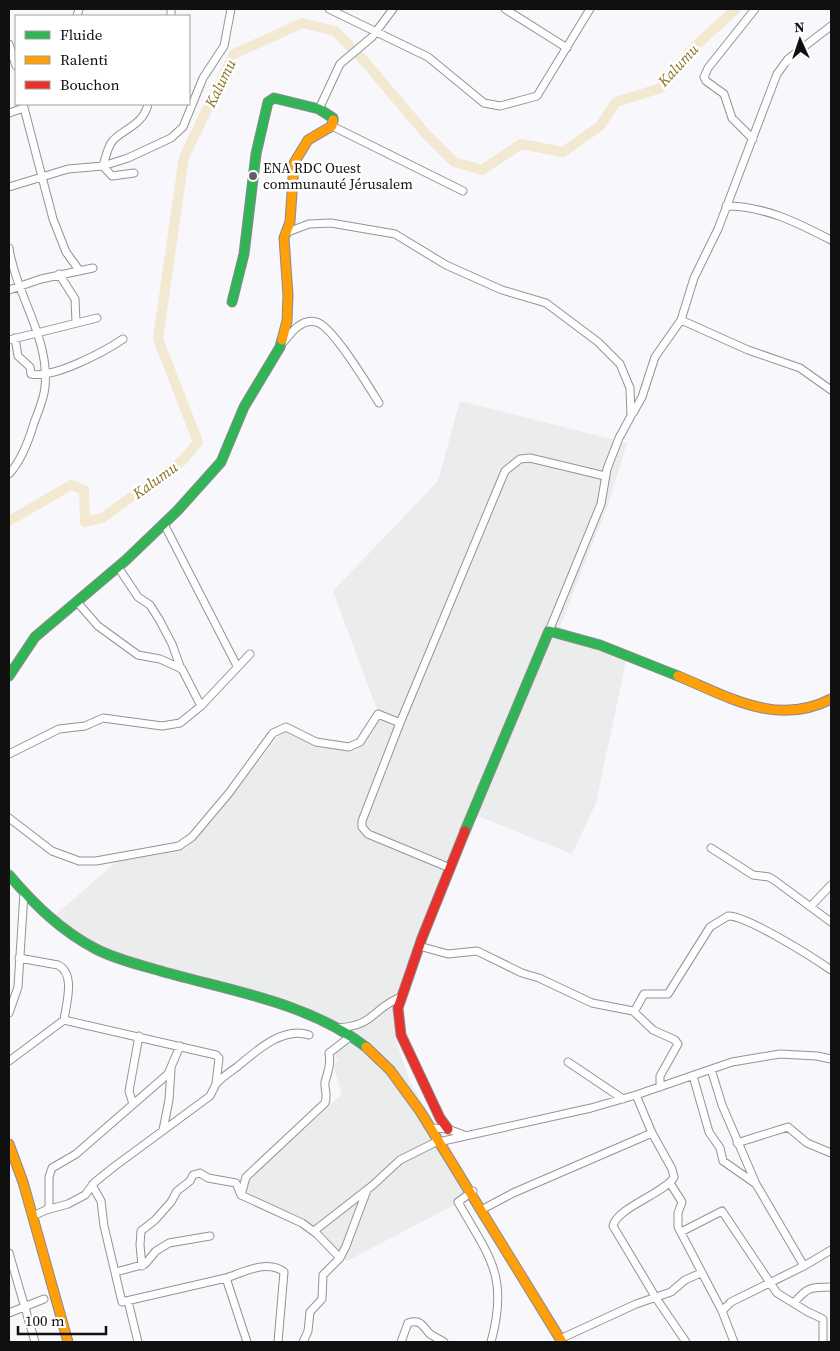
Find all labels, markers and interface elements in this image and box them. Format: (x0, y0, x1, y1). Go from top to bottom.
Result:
legend (15, 15, 190, 105)
north arrow (775, 15, 825, 65)
text: N (794, 17, 805, 37)
text: Fluide (60, 24, 103, 45)
water label: Kalumu (652, 39, 703, 92)
text: Ralenti (60, 49, 108, 70)
water label: Kalumu (199, 55, 241, 111)
text: Bouchon (60, 74, 120, 95)
place label: ENA RDC Ouest communauté Jérusalem (263, 158, 413, 194)
marker: ENA RDC Ouest communauté Jérusalem (247, 170, 259, 182)
water label: Kalumu (127, 456, 182, 504)
scale bar (18, 1304, 105, 1336)
text: 100 m (25, 1310, 65, 1331)

